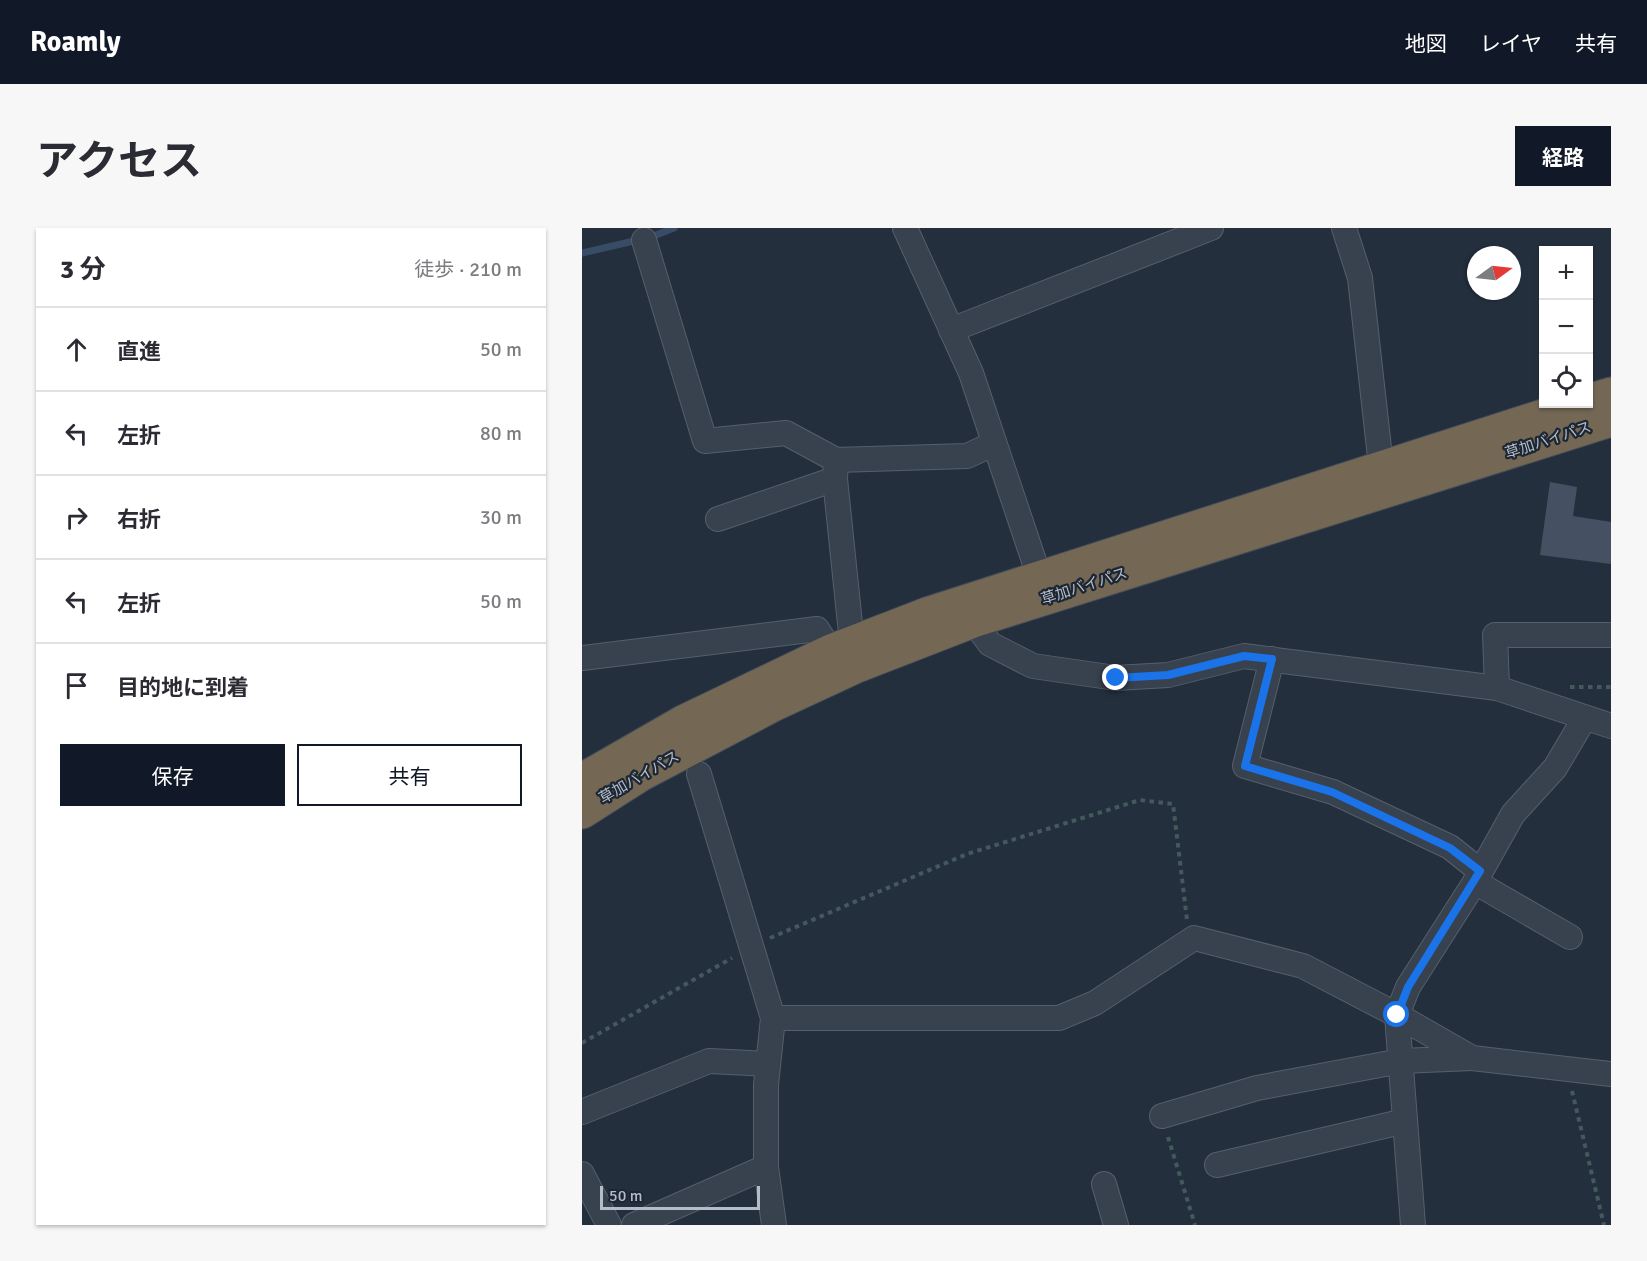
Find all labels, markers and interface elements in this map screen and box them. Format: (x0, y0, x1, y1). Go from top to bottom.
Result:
text: Roamly (30, 25, 121, 59)
text: 地図 (1405, 31, 1447, 57)
text: レイヤ (1480, 31, 1542, 57)
text: 共有 (1575, 31, 1617, 57)
button: 経路 (1515, 126, 1611, 186)
text: アクセス (36, 136, 202, 187)
north arrow (1467, 246, 1521, 300)
map controls (1539, 246, 1593, 408)
button: + (1539, 246, 1593, 300)
text: 3 分 (60, 254, 106, 286)
text: 徒歩 · 210 m (414, 257, 522, 282)
button: − (1539, 300, 1593, 354)
icon: ahead (60, 333, 93, 366)
text: 50 m (480, 337, 522, 362)
text: 直進 (117, 338, 161, 365)
button: locate (1539, 354, 1593, 408)
icon: left (60, 417, 93, 450)
street label: 草加バイパス (1503, 418, 1593, 462)
text: 80 m (480, 421, 522, 446)
text: 左折 (117, 422, 161, 449)
icon: right (60, 501, 93, 534)
text: 30 m (480, 505, 522, 530)
text: 右折 (117, 506, 161, 533)
street label: 草加バイパス (1039, 564, 1129, 608)
icon: left (60, 585, 93, 618)
text: 50 m (480, 589, 522, 614)
text: 左折 (117, 590, 161, 617)
route end (1102, 664, 1128, 690)
icon: arrive (60, 669, 93, 702)
text: 目的地に到着 (117, 674, 249, 701)
button: 保存 (60, 744, 285, 806)
button: 共有 (297, 744, 522, 806)
street label: 草加バイパス (596, 747, 682, 807)
route start (1383, 1001, 1409, 1027)
scale bar (600, 1183, 760, 1210)
text: 50 m (609, 1186, 643, 1206)

